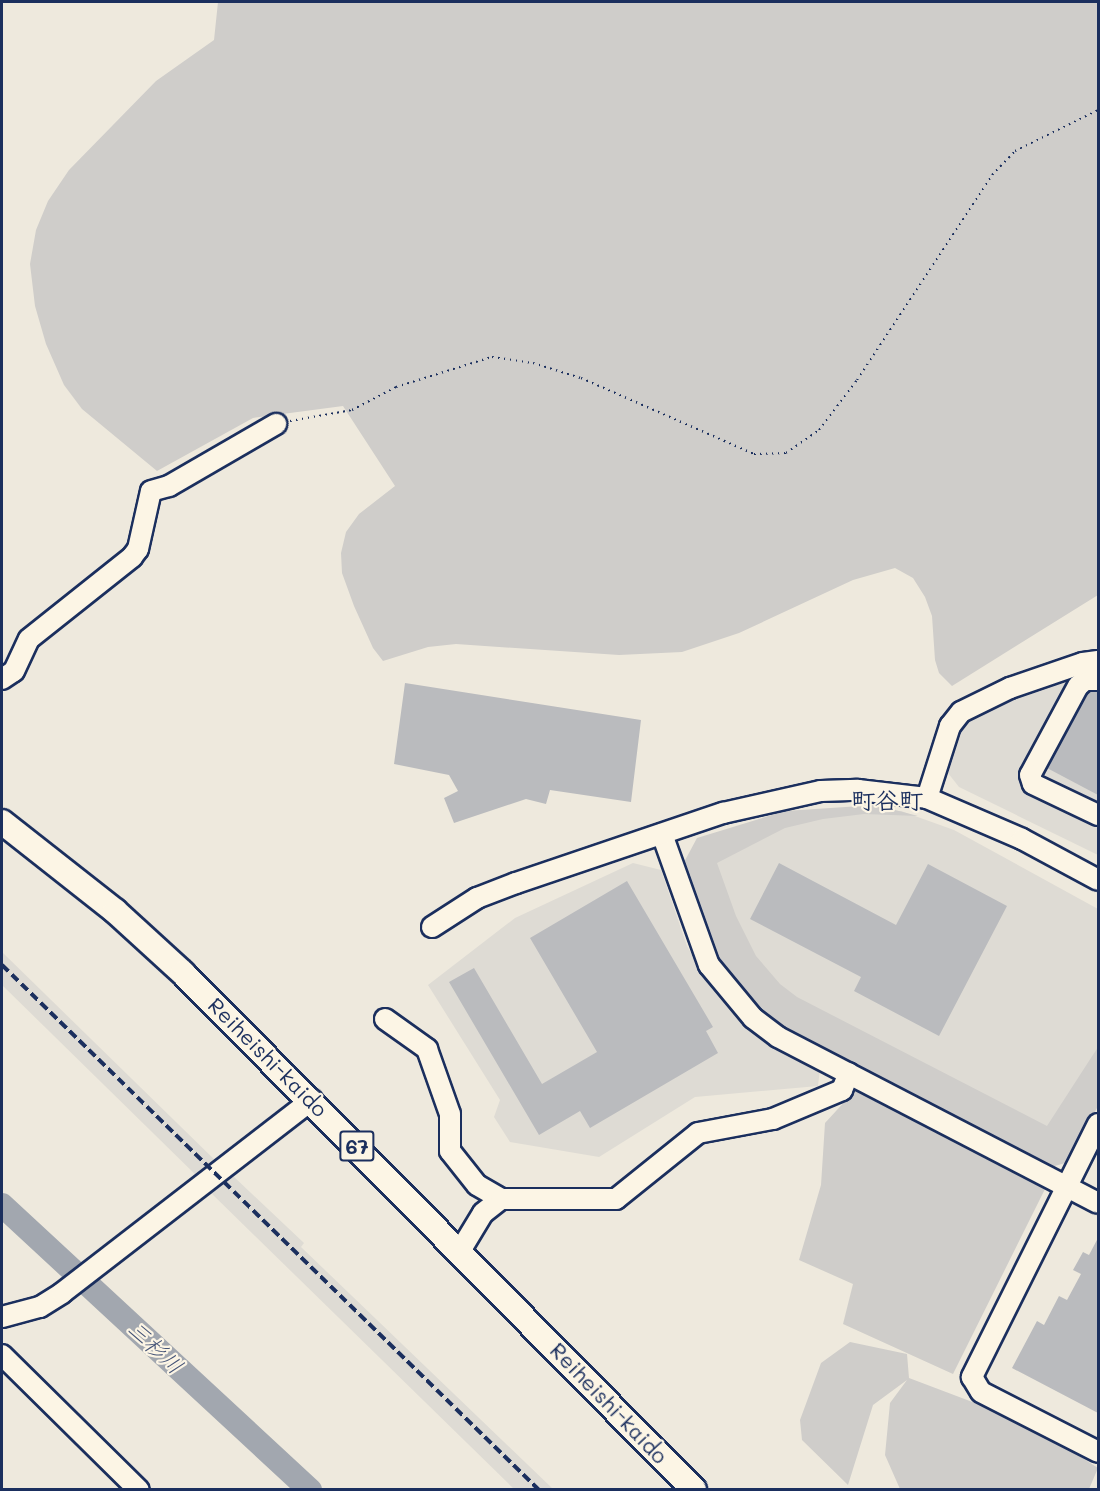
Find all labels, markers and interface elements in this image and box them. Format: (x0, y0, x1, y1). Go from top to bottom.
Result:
district label: 町谷町 (851, 786, 923, 814)
street label: Reiheishi-kaido (203, 992, 333, 1122)
road number: 67 (339, 1129, 375, 1163)
water label: 三杉川 (123, 1315, 189, 1379)
street label: Reiheishi-kaido (545, 1337, 673, 1469)

